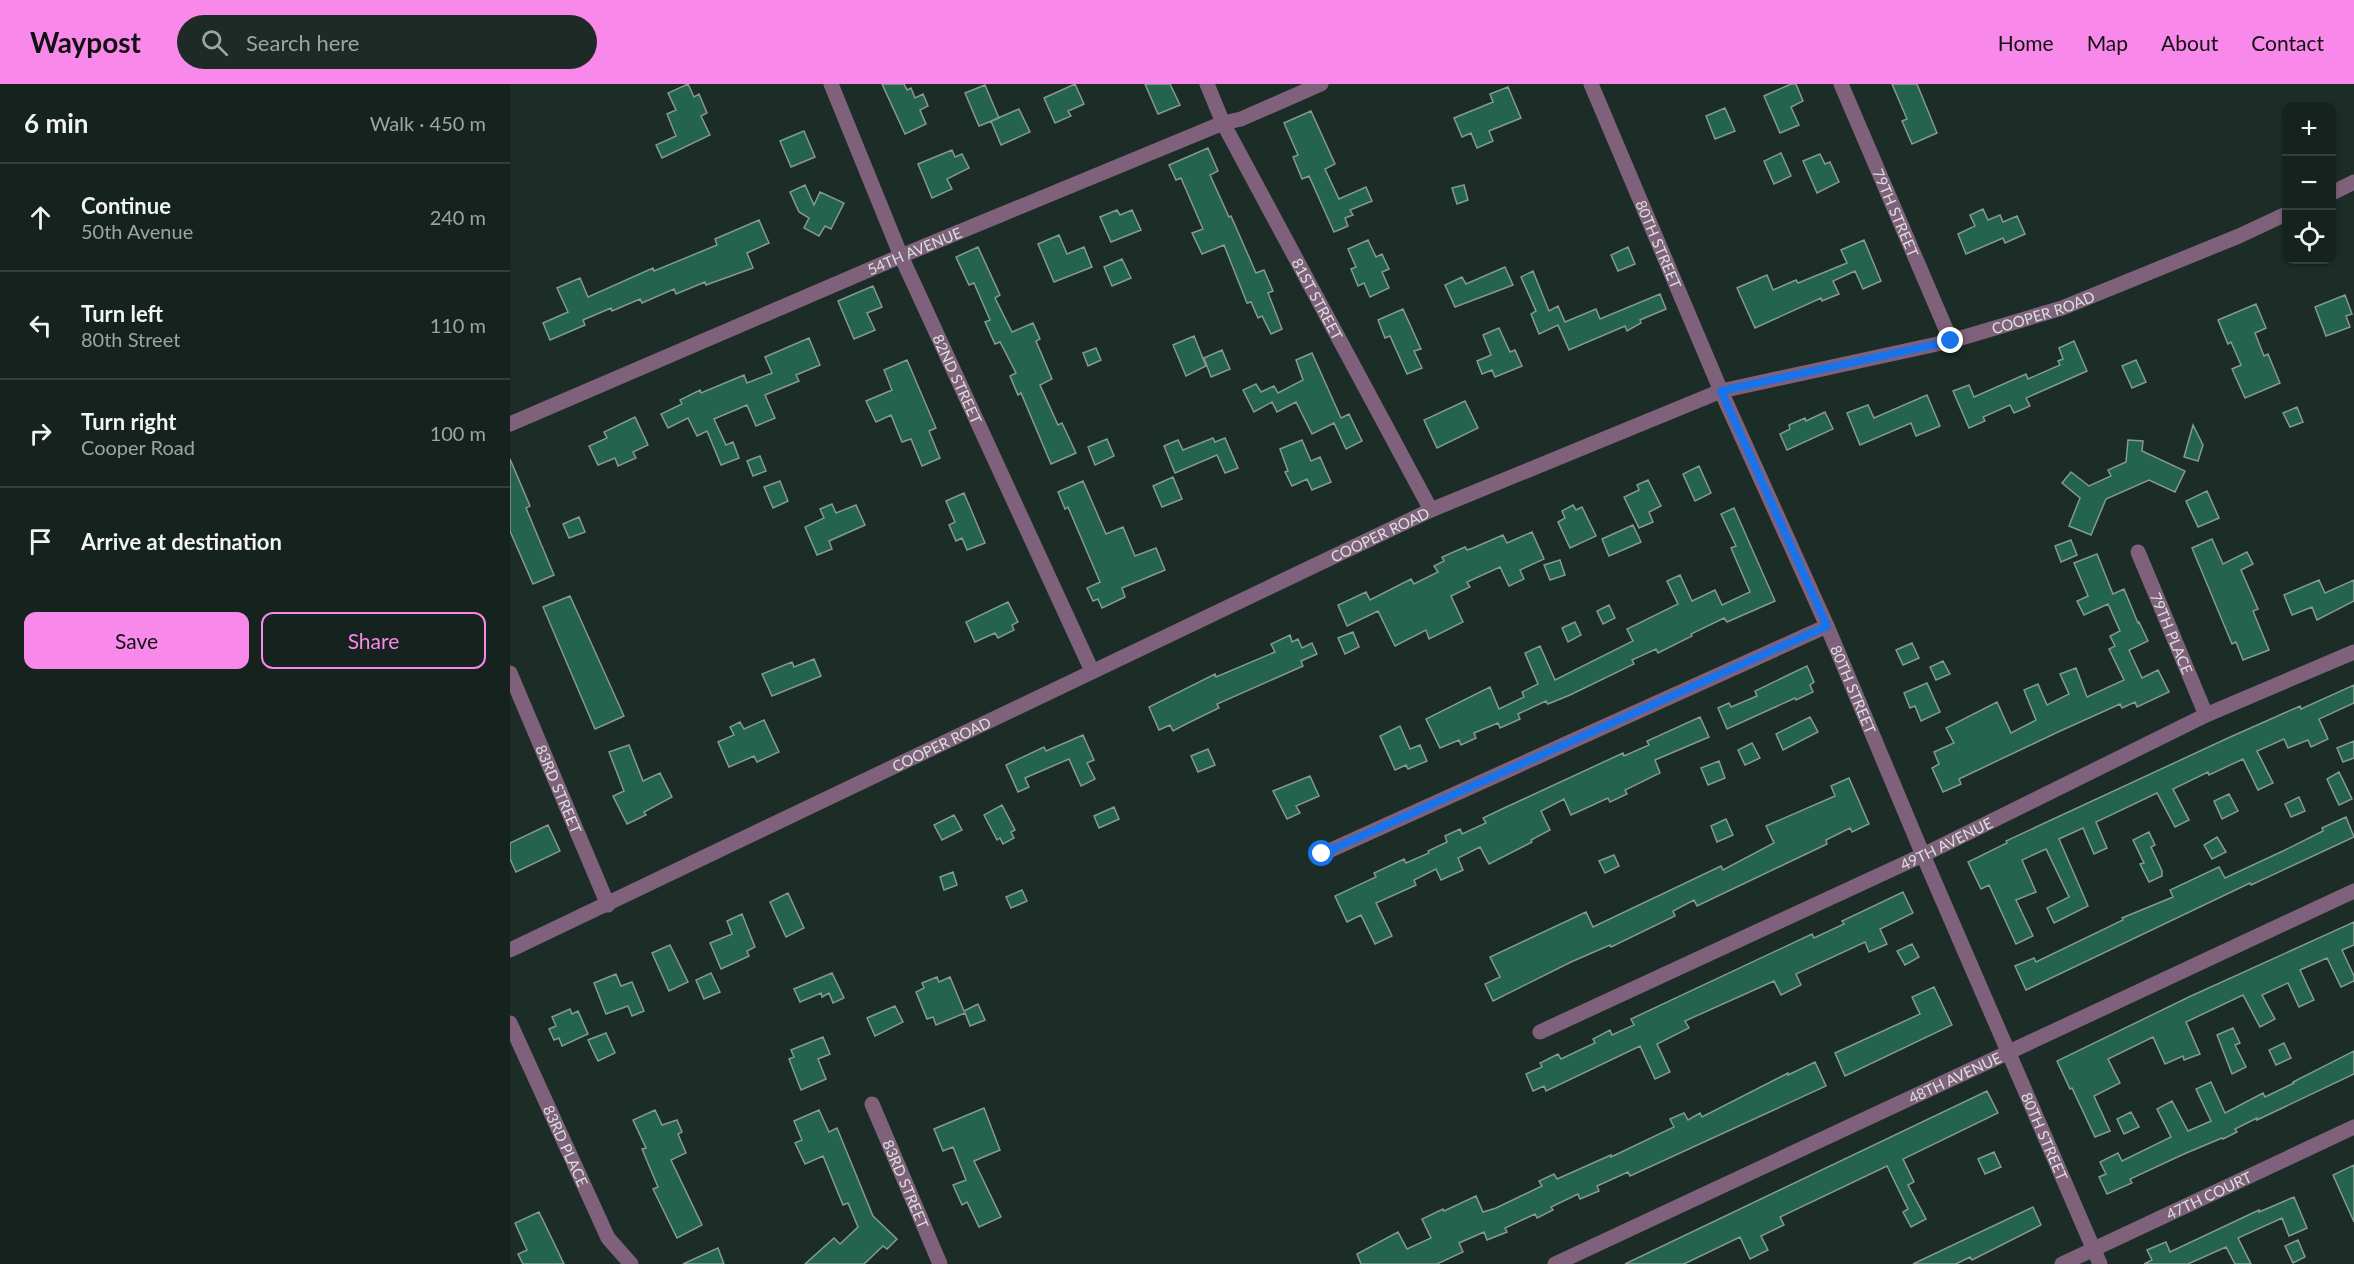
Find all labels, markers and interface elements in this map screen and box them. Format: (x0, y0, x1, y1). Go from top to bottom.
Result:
search box (177, 15, 597, 69)
text: Waypost (30, 25, 141, 59)
icon: search (198, 26, 231, 59)
text: Search here (246, 29, 359, 56)
text: Home (1998, 30, 2054, 55)
text: Map (2087, 30, 2128, 55)
text: About (2161, 30, 2218, 55)
text: Contact (2251, 30, 2324, 55)
map controls (2282, 102, 2336, 264)
button: + (2282, 102, 2336, 156)
text: 6 min (24, 107, 88, 139)
text: Walk · 450 m (370, 111, 486, 135)
button: − (2282, 156, 2336, 210)
street label: 79TH STREET (1869, 166, 1923, 260)
text: Continue (81, 192, 171, 219)
street label: 80TH STREET (1632, 197, 1686, 291)
icon: ahead (24, 201, 57, 234)
text: 240 m (430, 205, 486, 229)
button: locate (2282, 210, 2336, 264)
text: 50th Avenue (81, 219, 193, 243)
street label: 54TH AVENUE (865, 223, 964, 278)
street label: 81ST STREET (1288, 255, 1347, 343)
street label: COOPER ROAD (1989, 287, 2097, 337)
text: Turn left (81, 300, 163, 327)
icon: left (24, 309, 57, 342)
text: 110 m (430, 313, 486, 337)
text: 80th Street (81, 327, 180, 351)
route end (1937, 327, 1963, 353)
street label: 82ND STREET (929, 331, 986, 427)
text: Turn right (81, 408, 176, 435)
icon: right (24, 417, 57, 450)
text: 100 m (430, 421, 486, 445)
text: Cooper Road (81, 435, 195, 459)
street label: COOPER ROAD (1328, 503, 1432, 566)
icon: arrive (24, 525, 57, 558)
text: Arrive at destination (81, 528, 282, 555)
street label: 79TH PLACE (2147, 590, 2197, 677)
button: Save (24, 612, 249, 669)
button: Share (261, 612, 486, 669)
street label: 80TH STREET (1827, 643, 1880, 736)
street label: COOPER ROAD (889, 713, 994, 775)
street label: 83RD STREET (532, 742, 586, 836)
street label: 49TH AVENUE (1897, 813, 1995, 873)
route start (1308, 840, 1334, 866)
street label: 48TH AVENUE (1905, 1048, 2004, 1107)
street label: 80TH STREET (2018, 1090, 2072, 1183)
street label: 83RD PLACE (540, 1102, 592, 1189)
street label: 83RD STREET (879, 1137, 933, 1231)
street label: 47TH COURT (2163, 1167, 2254, 1223)

